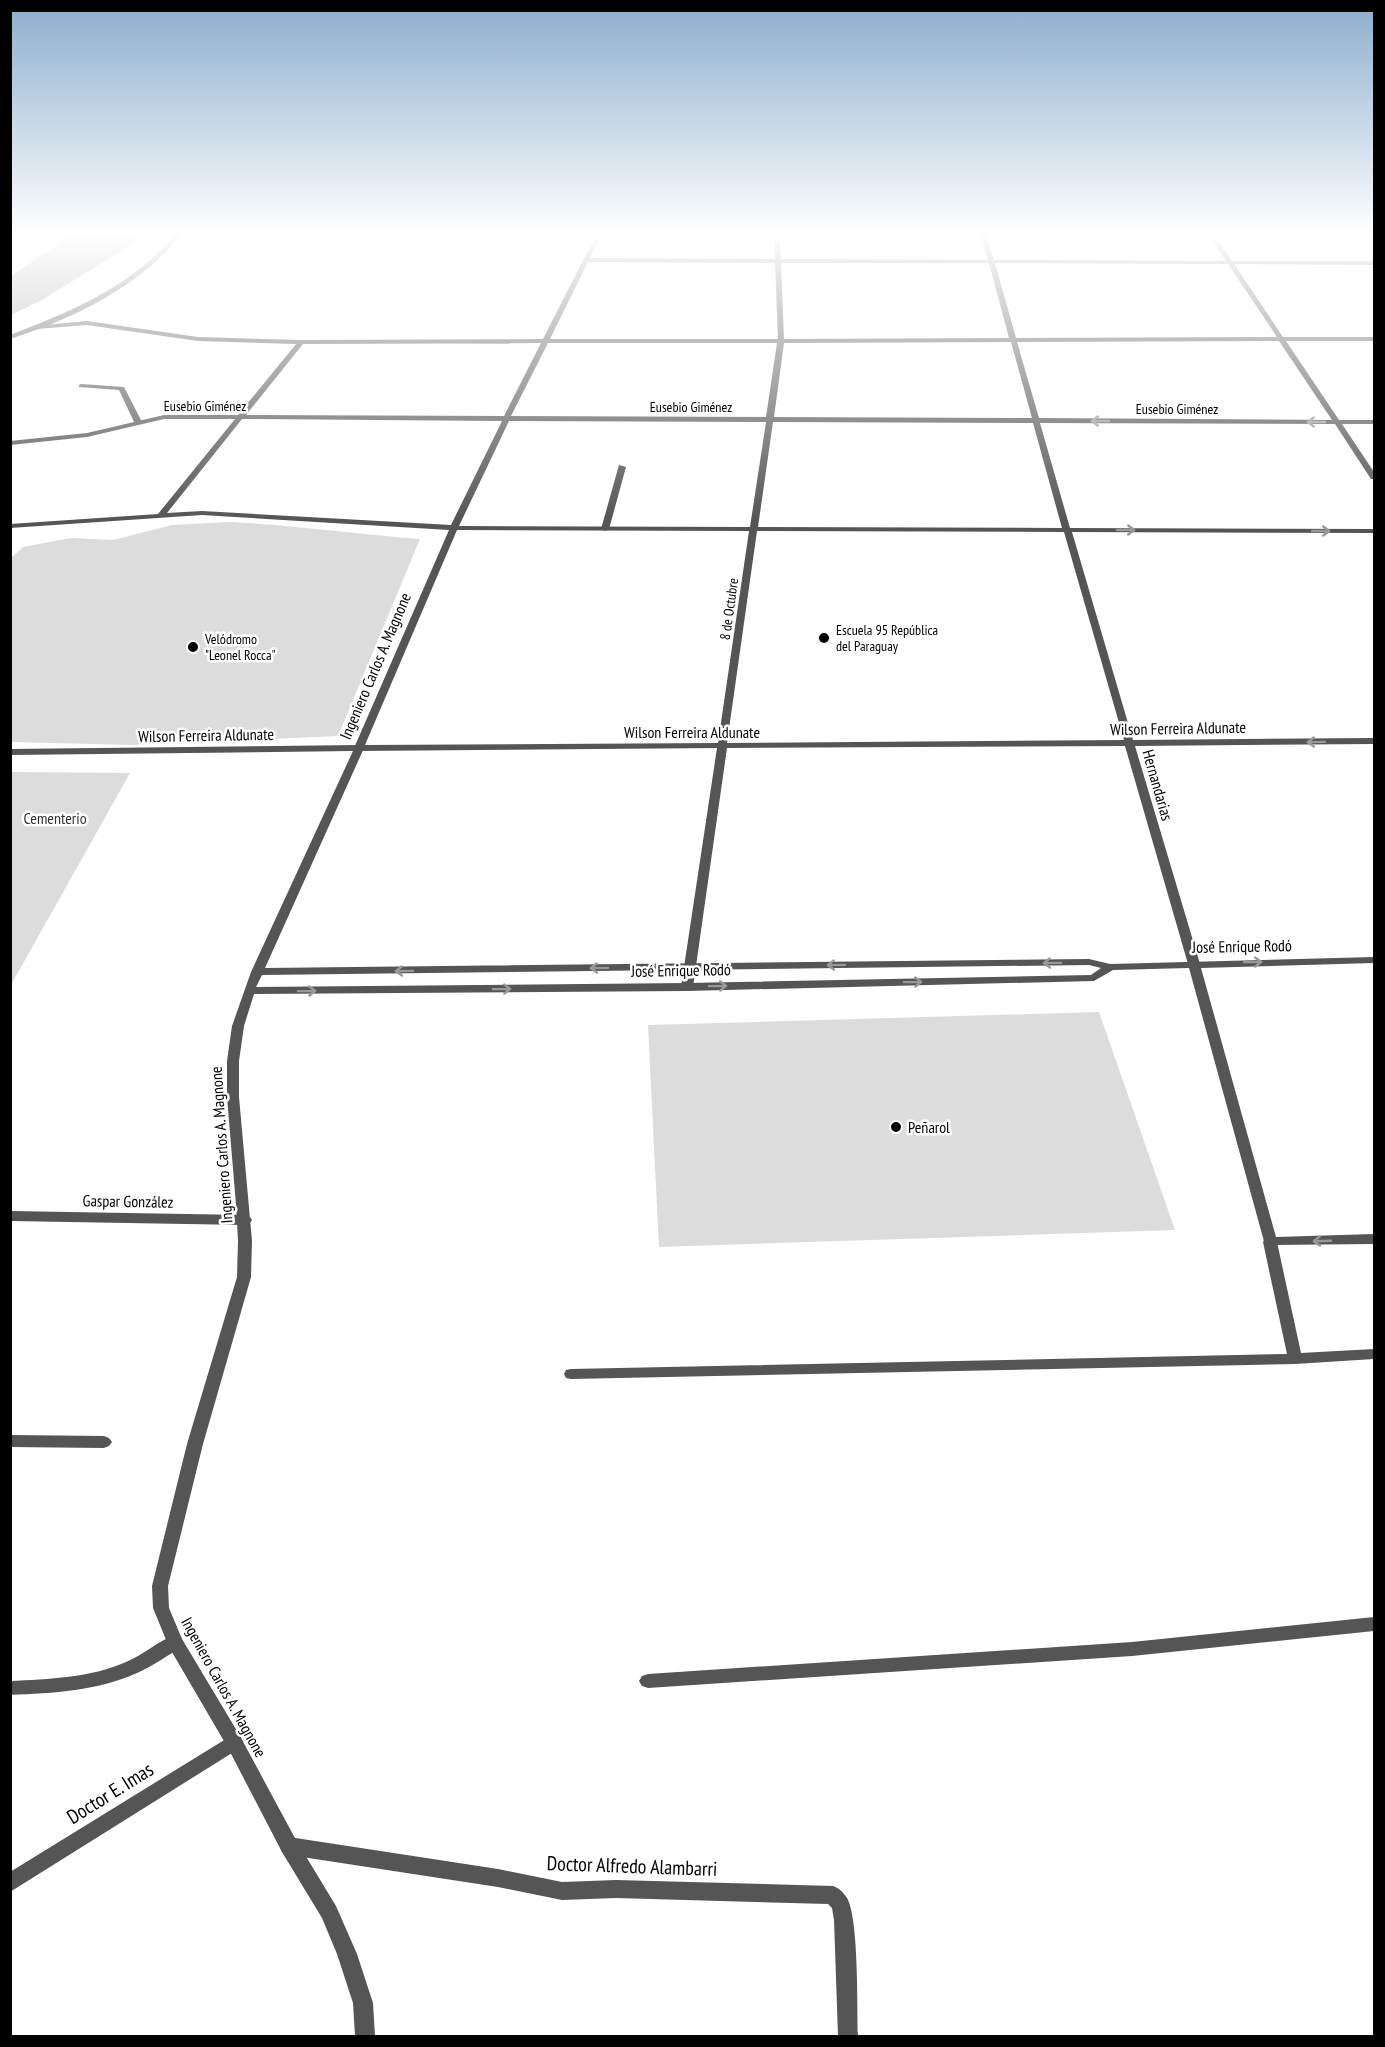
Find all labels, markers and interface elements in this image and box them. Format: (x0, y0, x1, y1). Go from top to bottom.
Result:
street label: Eusebio Giménez (164, 397, 246, 415)
street label: Eusebio Giménez (650, 398, 732, 416)
street label: Eusebio Giménez (1136, 400, 1218, 418)
one-way arrow (1091, 415, 1111, 427)
one-way arrow (1307, 416, 1327, 428)
one-way arrow (1115, 524, 1135, 536)
one-way arrow (1310, 525, 1330, 537)
street label: 8 de Octubre (716, 577, 742, 641)
street label: Ingeniero Carlos A. Magnone (335, 590, 415, 742)
place label: Escuela 95 República del Paraguay (836, 621, 938, 655)
place label: Velódromo "Leonel Rocca" (204, 630, 275, 664)
marker: Escuela 95 República del Paraguay (817, 631, 831, 645)
marker: Velódromo "Leonel Rocca" (186, 640, 200, 654)
street label: Wilson Ferreira Aldunate (1110, 717, 1246, 739)
street label: Wilson Ferreira Aldunate (624, 722, 760, 742)
street label: Wilson Ferreira Aldunate (138, 724, 274, 746)
one-way arrow (1307, 736, 1327, 747)
street label: Hernandarias (1138, 747, 1178, 823)
park label: Cementerio (23, 808, 87, 828)
street label: José Enrique Rodó (1191, 935, 1292, 957)
one-way arrow (1043, 957, 1063, 969)
one-way arrow (1242, 957, 1262, 968)
street label: José Enrique Rodó (630, 959, 731, 981)
one-way arrow (827, 959, 847, 971)
one-way arrow (590, 962, 610, 974)
one-way arrow (395, 965, 415, 976)
one-way arrow (903, 976, 923, 987)
one-way arrow (708, 980, 728, 992)
one-way arrow (492, 983, 512, 994)
one-way arrow (297, 985, 317, 997)
street label: Ingeniero Carlos A. Magnone (206, 1066, 236, 1224)
place label: Peñarol (908, 1117, 950, 1137)
marker: Peñarol (889, 1120, 903, 1134)
street label: Gaspar González (82, 1190, 174, 1212)
one-way arrow (1313, 1235, 1333, 1246)
street label: Ingeniero Carlos A. Magnone (177, 1613, 271, 1761)
street label: Doctor E. Imas (62, 1756, 158, 1830)
street label: Doctor Alfredo Alambarri (546, 1850, 718, 1882)

